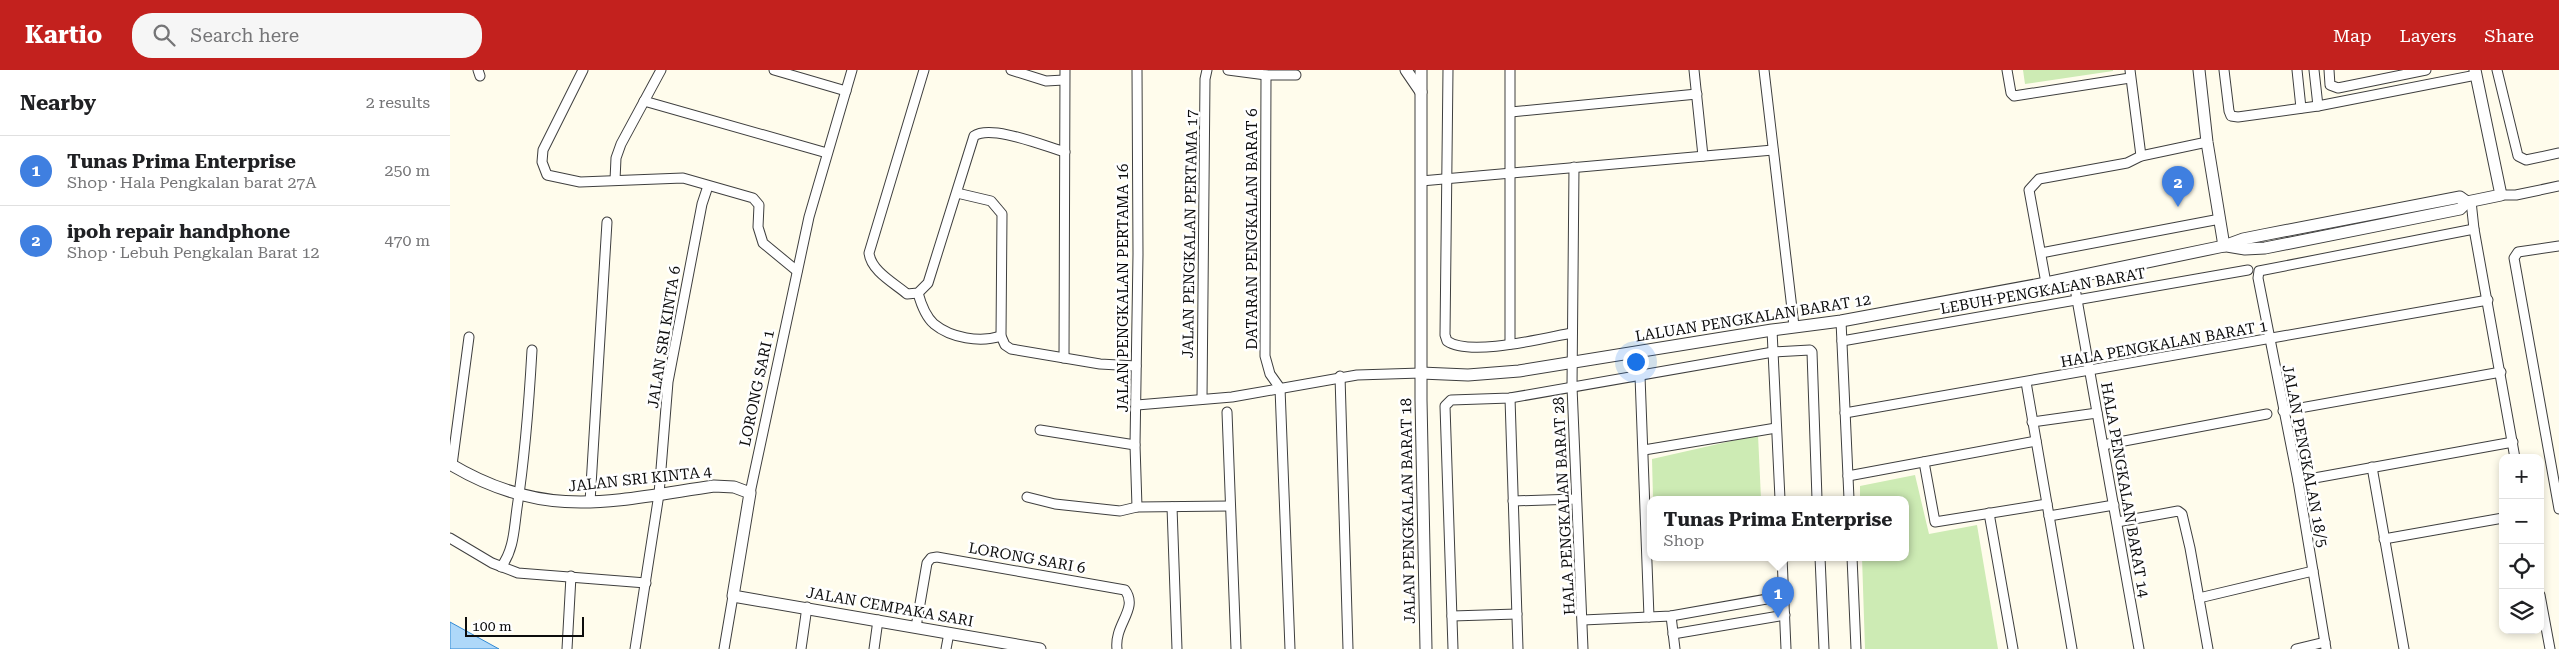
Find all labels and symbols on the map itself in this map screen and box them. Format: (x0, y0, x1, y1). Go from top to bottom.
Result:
street label: DATARAN PENGKALAN BARAT 6 (1243, 108, 1261, 350)
street label: JALAN PENGKALAN PERTAMA 17 (1179, 109, 1201, 359)
street label: JALAN PENGKALAN PERTAMA 16 (1114, 164, 1132, 412)
pin: 2 (2162, 166, 2194, 207)
street label: JALAN SRI KINTA 6 (644, 264, 684, 410)
street label: LEBUH PENGKALAN BARAT (1939, 264, 2147, 318)
street label: LALUAN PENGKALAN BARAT 12 (1634, 290, 1872, 346)
street label: HALA PENGKALAN BARAT 1 (2059, 317, 2269, 371)
street label: LORONG SARI 1 (736, 328, 778, 448)
your location (1623, 349, 1649, 375)
street label: JALAN PENGKALAN 18/5 (2278, 363, 2332, 549)
street label: HALA PENGKALAN BARAT 14 (2097, 381, 2153, 600)
street label: HALA PENGKALAN BARAT 28 (1549, 397, 1579, 615)
street label: JALAN PENGKALAN BARAT 18 (1397, 398, 1419, 624)
street label: JALAN SRI KINTA 4 (567, 462, 713, 495)
street label: LORONG SARI 6 (967, 539, 1087, 577)
pin: 1 (1762, 577, 1794, 618)
street label: JALAN CEMPAKA SARI (805, 583, 975, 631)
scale bar (465, 614, 584, 637)

